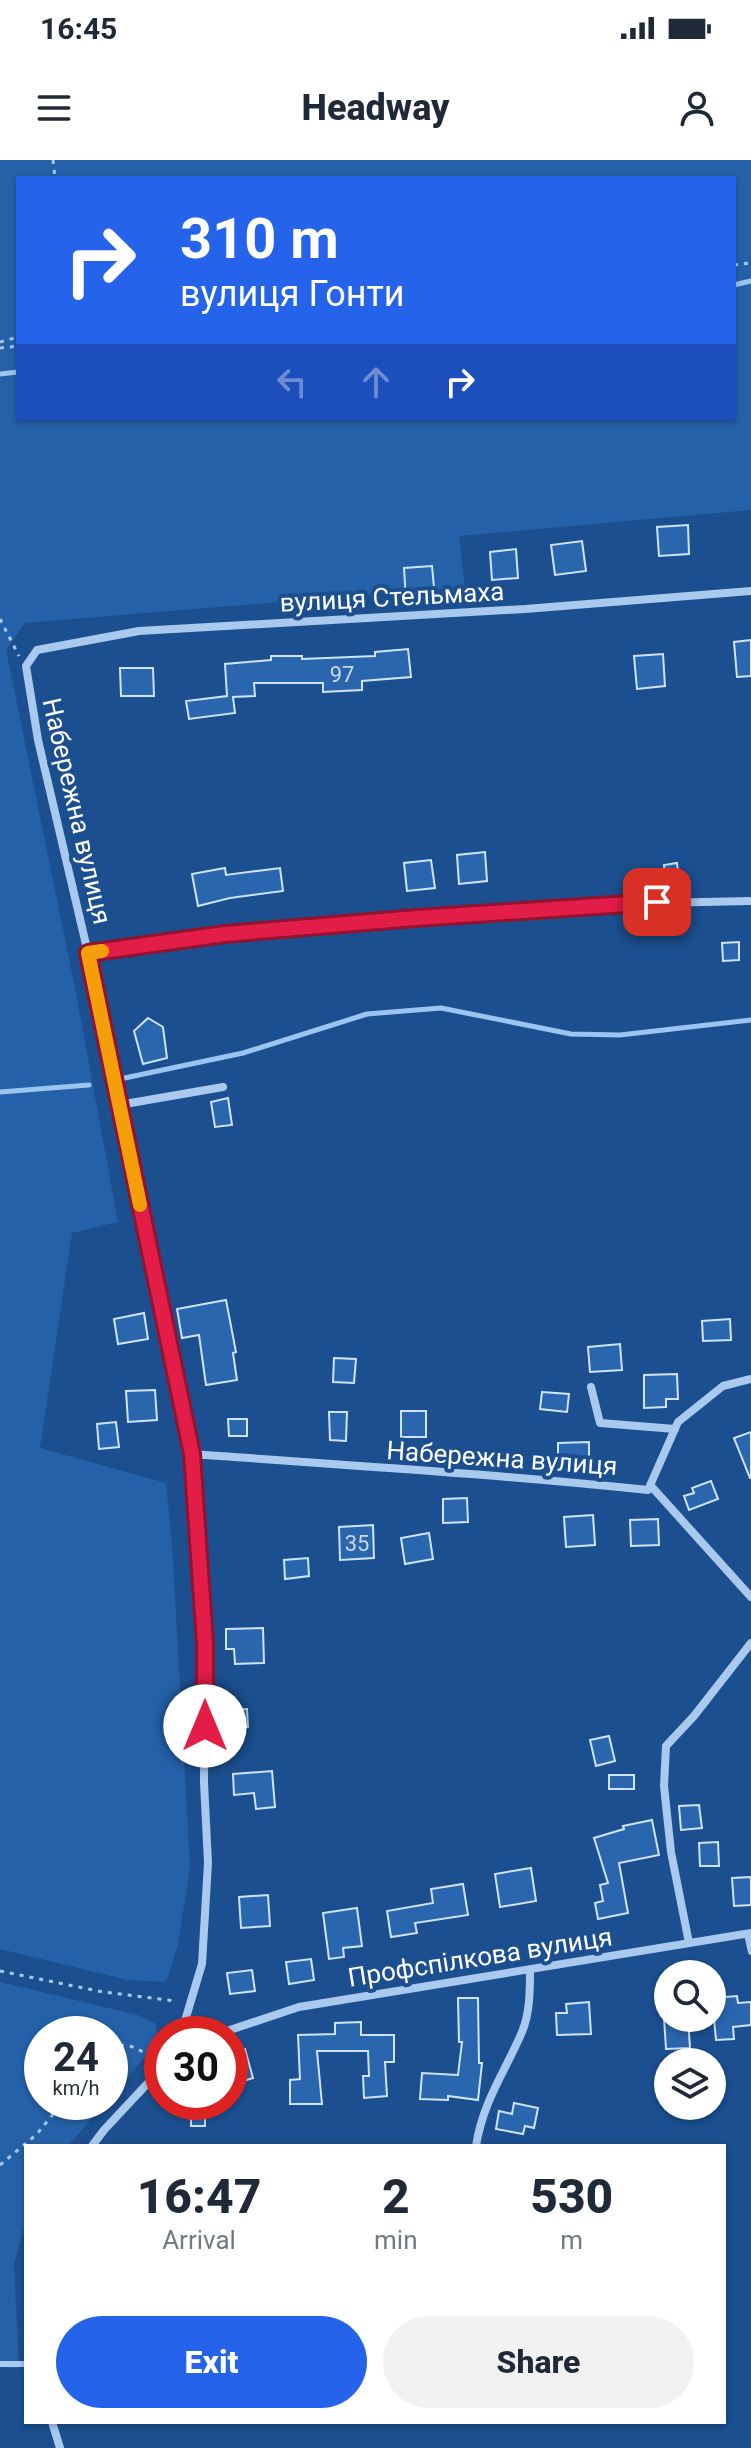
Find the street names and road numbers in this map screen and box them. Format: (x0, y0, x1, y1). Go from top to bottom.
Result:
street label: вулиця Стельмаха (279, 576, 505, 618)
street label: Набережна вулиця (36, 695, 118, 927)
street label: Набережна вулиця (386, 1435, 618, 1481)
street label: Профспілкова вулиця (346, 1921, 614, 1993)

